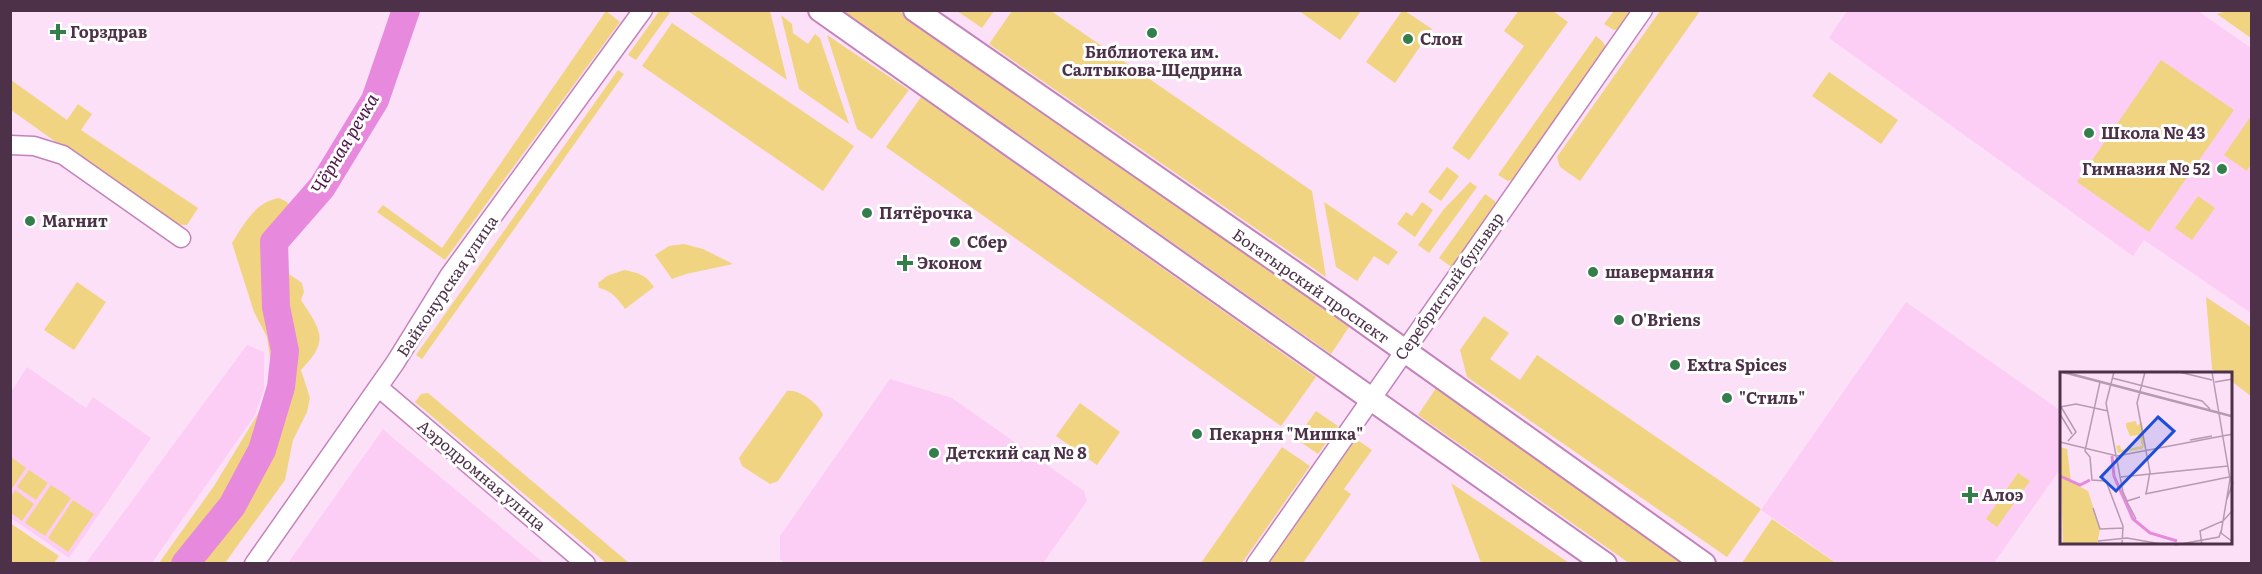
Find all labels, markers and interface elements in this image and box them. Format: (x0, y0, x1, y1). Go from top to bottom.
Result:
place label: Горздрав (70, 19, 148, 43)
marker: Горздрав (51, 25, 65, 39)
marker: Библиотека им. Салтыкова-Щедрина (1145, 26, 1159, 40)
place label: Слон (1420, 26, 1463, 50)
marker: Слон (1401, 32, 1415, 46)
place label: Библиотека им. Салтыкова-Щедрина (1062, 39, 1243, 81)
water label: Чёрная речка (303, 87, 385, 199)
place label: Школа № 43 (2101, 120, 2205, 144)
marker: Школа № 43 (2082, 126, 2096, 140)
place label: Гимназия № 52 (2082, 156, 2210, 180)
marker: Гимназия № 52 (2215, 162, 2229, 176)
place label: Пятёрочка (879, 200, 973, 224)
marker: Пятёрочка (860, 206, 874, 220)
street label: Серебристый бульвар (1388, 206, 1509, 364)
place label: Магнит (42, 208, 108, 232)
street label: Байконурская улица (390, 209, 503, 361)
marker: Магнит (23, 214, 37, 228)
street label: Богатырский проспект (1228, 222, 1395, 349)
place label: Сбер (967, 229, 1007, 253)
marker: Сбер (948, 235, 962, 249)
place label: Эконом (917, 250, 982, 274)
marker: Эконом (898, 256, 912, 270)
place label: шавермания (1605, 259, 1714, 283)
marker: шавермания (1586, 265, 1600, 279)
place label: O'Briens (1631, 307, 1701, 331)
marker: O'Briens (1612, 313, 1626, 327)
place label: Extra Spices (1687, 352, 1787, 376)
marker: Extra Spices (1668, 358, 1682, 372)
inset map (2060, 372, 2232, 544)
place label: "Стиль" (1739, 385, 1805, 409)
marker: "Стиль" (1720, 391, 1734, 405)
street label: Аэродромная улица (413, 413, 552, 536)
place label: Пекарня "Мишка" (1209, 421, 1363, 445)
marker: Пекарня "Мишка" (1190, 427, 1204, 441)
place label: Детский сад № 8 (946, 440, 1087, 464)
marker: Детский сад № 8 (927, 446, 941, 460)
place label: Алоэ (1982, 482, 2024, 506)
marker: Алоэ (1963, 488, 1977, 502)

